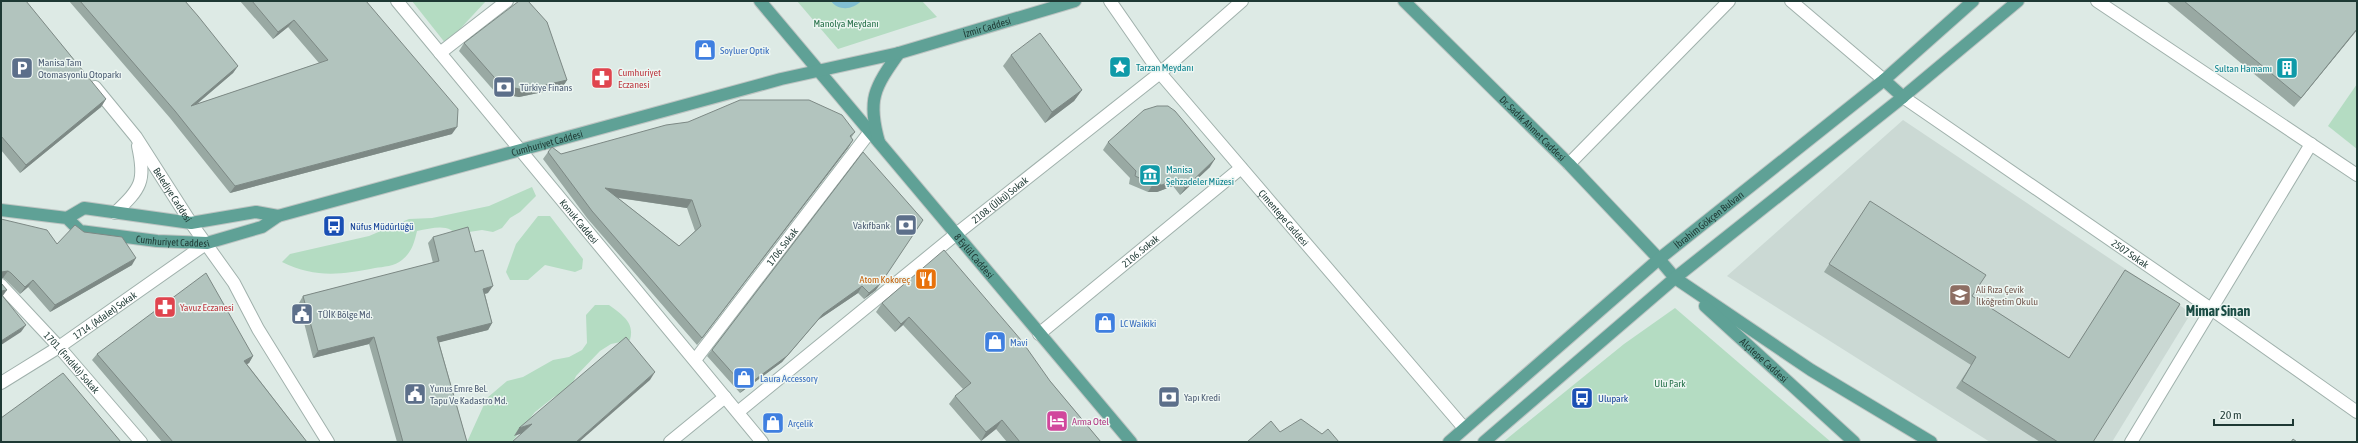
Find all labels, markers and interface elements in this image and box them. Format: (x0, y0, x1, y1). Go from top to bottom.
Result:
street label: İzmir Caddesi (962, 15, 1012, 40)
park label: Manolya Meydanı (813, 18, 879, 29)
shop icon: Soyluer Optik (692, 37, 718, 63)
place label: Soyluer Optik (720, 45, 770, 56)
place icon: Tarzan Meydanı (1107, 54, 1133, 80)
parking icon: Manisa Tam Otomasyonlu Otoparkı (9, 55, 35, 81)
building icon: Sultan Hamamı (2274, 55, 2300, 81)
place label: Manisa Tam Otomasyonlu Otoparkı (38, 57, 121, 80)
place label: Tarzan Meydanı (1136, 62, 1193, 73)
place label: Sultan Hamamı (2215, 63, 2272, 74)
pharmacy icon: Cumhuriyet Eczanesi (589, 65, 615, 91)
place label: Cumhuriyet Eczanesi (618, 67, 661, 90)
bank icon: Türkiye Finans (491, 74, 517, 100)
place label: Türkiye Finans (520, 82, 573, 93)
street label: Dr. Sadık Ahmet Caddesi (1497, 94, 1568, 163)
street label: Cumhuriyet Caddesi (510, 128, 584, 158)
museum icon: Manisa Şehzadeler Müzesi (1137, 162, 1163, 188)
place label: Manisa Şehzadeler Müzesi (1166, 164, 1234, 187)
street label: Belediye Caddesi (151, 166, 194, 224)
street label: 2108. (Ülkü) Sokak (970, 174, 1031, 226)
street label: Çimentepe Caddesi (1256, 188, 1311, 248)
street label: İbrahim Gökçen Bulvarı (1672, 189, 1746, 251)
street label: Konuk Caddesi (558, 197, 600, 246)
bank icon: Vakıfbank (893, 212, 919, 238)
bus stop icon: Nüfus Müdürlüğü (321, 213, 347, 239)
place label: Vakıfbank (853, 220, 891, 231)
place label: Nüfus Müdürlüğü (350, 221, 414, 232)
street label: 1706. Sokak (765, 225, 801, 268)
street label: 8 Eylül Caddesi (952, 232, 996, 281)
street label: Cumhuriyet Caddesi (135, 233, 211, 249)
street label: 2106. Sokak (1120, 233, 1162, 270)
street label: 2507 Sokak (2109, 237, 2151, 271)
restaurant icon: Atom Kokoreç (913, 266, 939, 292)
place label: Atom Kokoreç (860, 274, 910, 285)
school or university icon: Ali Rıza Çevik İlköğretim Okulu (1947, 282, 1973, 308)
place label: Ali Rıza Çevik İlköğretim Okulu (1976, 284, 2038, 307)
street label: 1714. (Adalet) Sokak (71, 289, 139, 341)
pharmacy icon: Yavuz Eczanesi (152, 294, 178, 320)
public building icon: TÜİK Bölge Md. (289, 301, 315, 327)
place label: Yavuz Eczanesi (180, 302, 234, 313)
district label: Mimar Sinan (2186, 303, 2250, 319)
place label: TÜİK Bölge Md. (318, 309, 372, 320)
shop icon: LC Waikiki (1092, 310, 1118, 336)
place label: LC Waikiki (1120, 318, 1156, 329)
shop icon: Mavi (982, 329, 1008, 355)
street label: 1701. (Fındıklı) Sokak (42, 330, 102, 396)
street label: Alçıtepe Caddesi (1738, 336, 1790, 385)
place label: Mavi (1010, 337, 1028, 348)
shop icon: Laura Accessory (731, 365, 757, 391)
place label: Laura Accessory (760, 373, 818, 384)
park label: Ulu Park (1654, 378, 1686, 389)
public building icon: Yunus Emre Bel. Tapu Ve Kadastro Md. (402, 381, 428, 407)
place label: Yunus Emre Bel. Tapu Ve Kadastro Md. (430, 383, 507, 406)
bank icon: Yapı Kredi (1156, 384, 1182, 410)
bus stop icon: Ulupark (1569, 385, 1595, 411)
place label: Yapı Kredi (1184, 392, 1220, 403)
place label: Ulupark (1598, 393, 1629, 404)
scale bar (2214, 401, 2293, 427)
hotel icon: Arma Otel (1044, 408, 1070, 434)
text: 20 m (2220, 408, 2242, 422)
shop icon: Arçelik (760, 410, 786, 436)
place label: Arma Otel (1072, 416, 1109, 427)
place label: Arçelik (788, 418, 814, 429)

